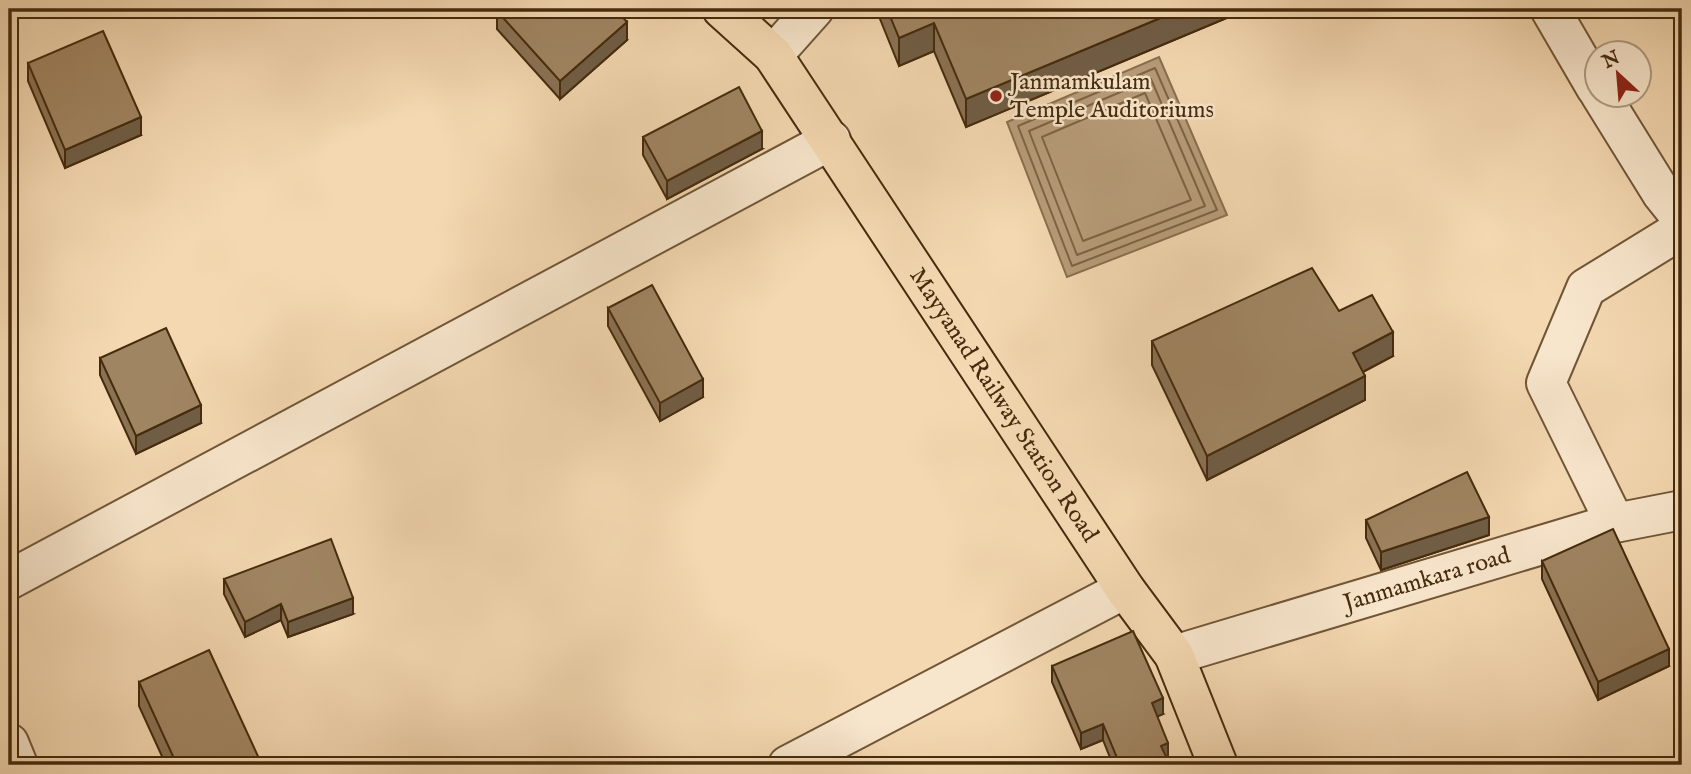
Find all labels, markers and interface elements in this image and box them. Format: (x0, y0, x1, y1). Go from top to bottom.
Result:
north arrow (1582, 38, 1652, 108)
text: N (1598, 46, 1625, 75)
place label: Janmamkulam Temple Auditoriums (1007, 67, 1214, 126)
marker: Janmamkulam Temple Auditoriums (988, 88, 1004, 104)
street label: Mayyanad Railway Station Road (902, 262, 1106, 548)
street label: Janmamkara road (1337, 540, 1514, 620)

